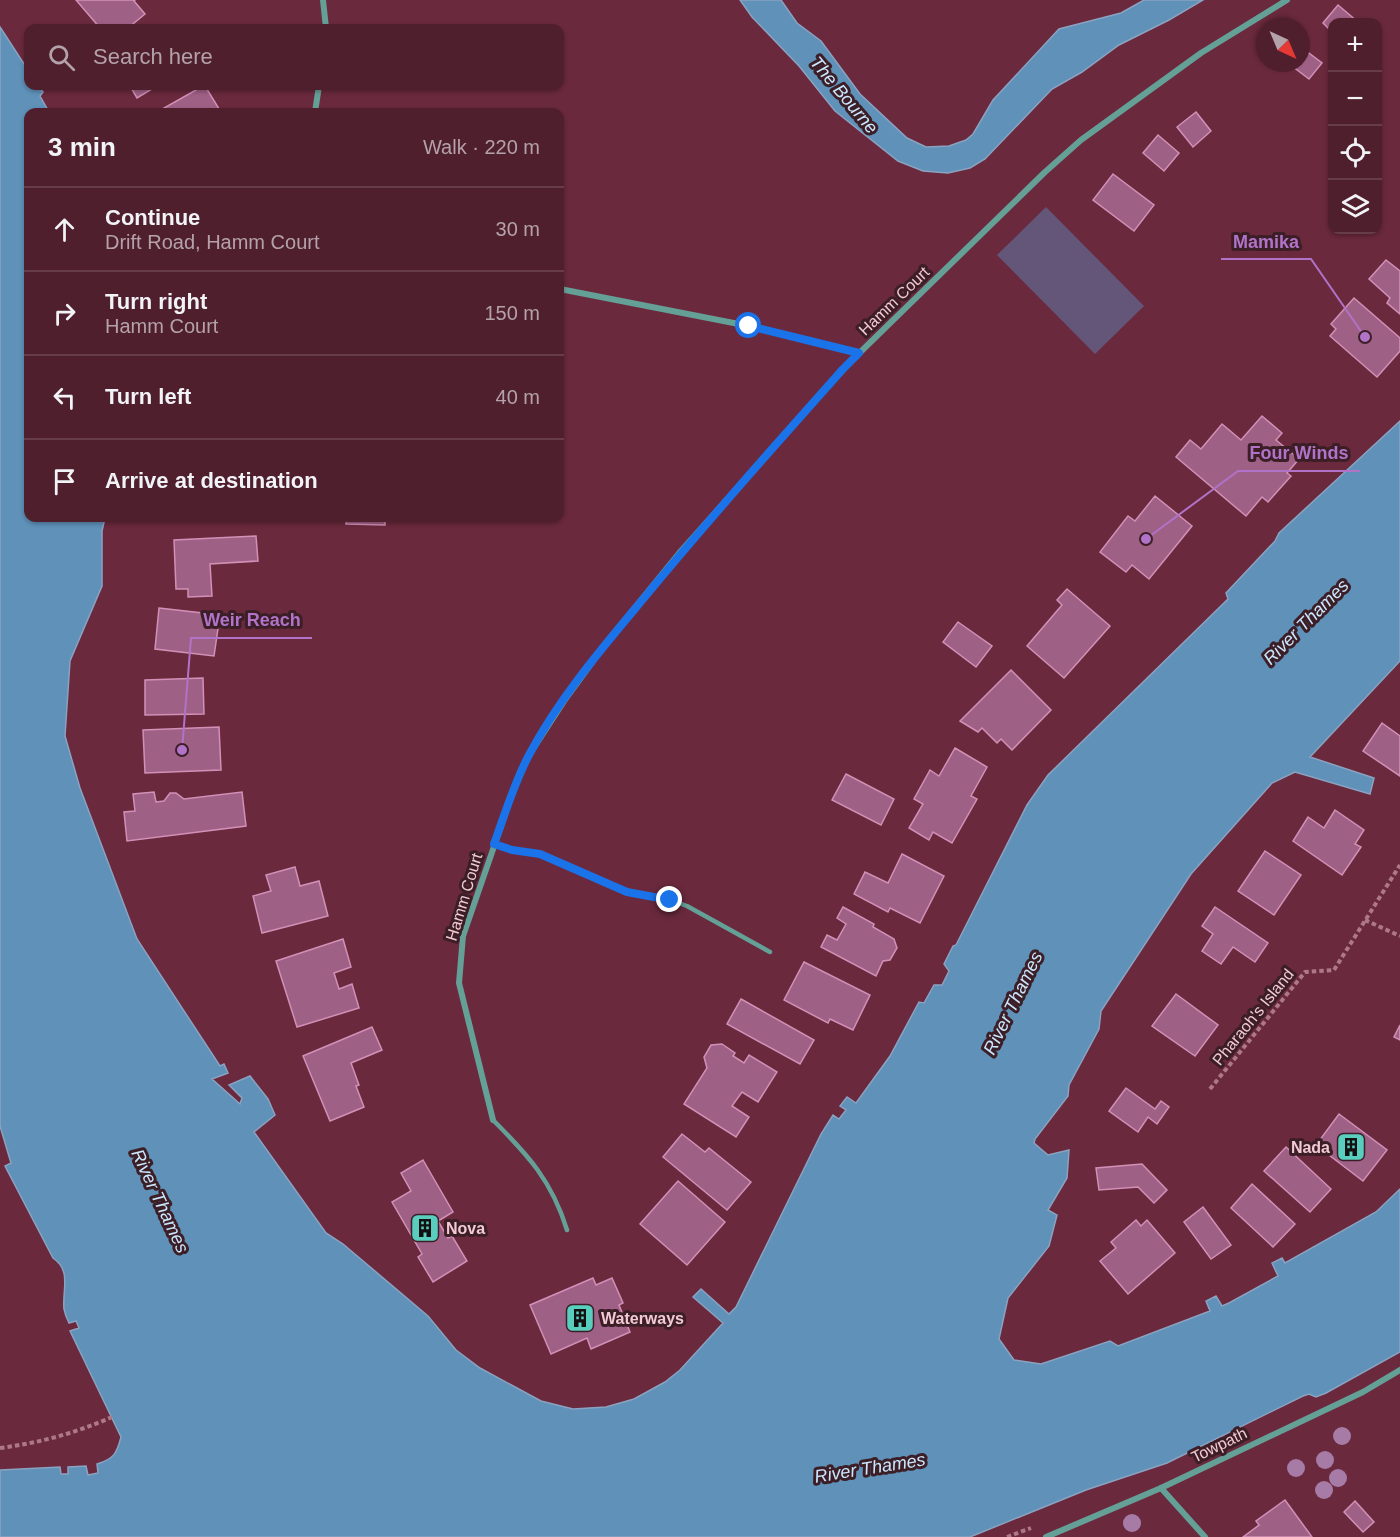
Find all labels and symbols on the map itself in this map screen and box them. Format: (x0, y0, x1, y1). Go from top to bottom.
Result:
north arrow (1256, 18, 1310, 72)
water label: The Bourne (806, 53, 882, 137)
callout: Mamika (1221, 223, 1311, 259)
text: Mamika (1233, 232, 1300, 252)
street label: Hamm Court (855, 263, 933, 339)
route start (735, 312, 761, 338)
callout: Four Winds (1238, 435, 1360, 471)
text: Four Winds (1250, 443, 1348, 463)
water label: River Thames (1259, 575, 1353, 669)
callout: Weir Reach (191, 602, 312, 638)
text: Weir Reach (203, 610, 301, 630)
street label: Hamm Court (443, 851, 486, 943)
route end (656, 886, 682, 912)
water label: River Thames (979, 948, 1047, 1058)
street label: Pharaoh's Island (1209, 966, 1297, 1068)
building icon: Nada (1335, 1131, 1367, 1163)
place label: Nada (1291, 1139, 1330, 1156)
water label: River Thames (127, 1146, 193, 1256)
building icon: Nova (409, 1212, 441, 1244)
place label: Nova (446, 1220, 485, 1237)
building icon: Waterways (564, 1302, 596, 1334)
place label: Waterways (601, 1310, 684, 1327)
street label: Towpath (1188, 1424, 1250, 1466)
water label: River Thames (813, 1449, 927, 1487)

